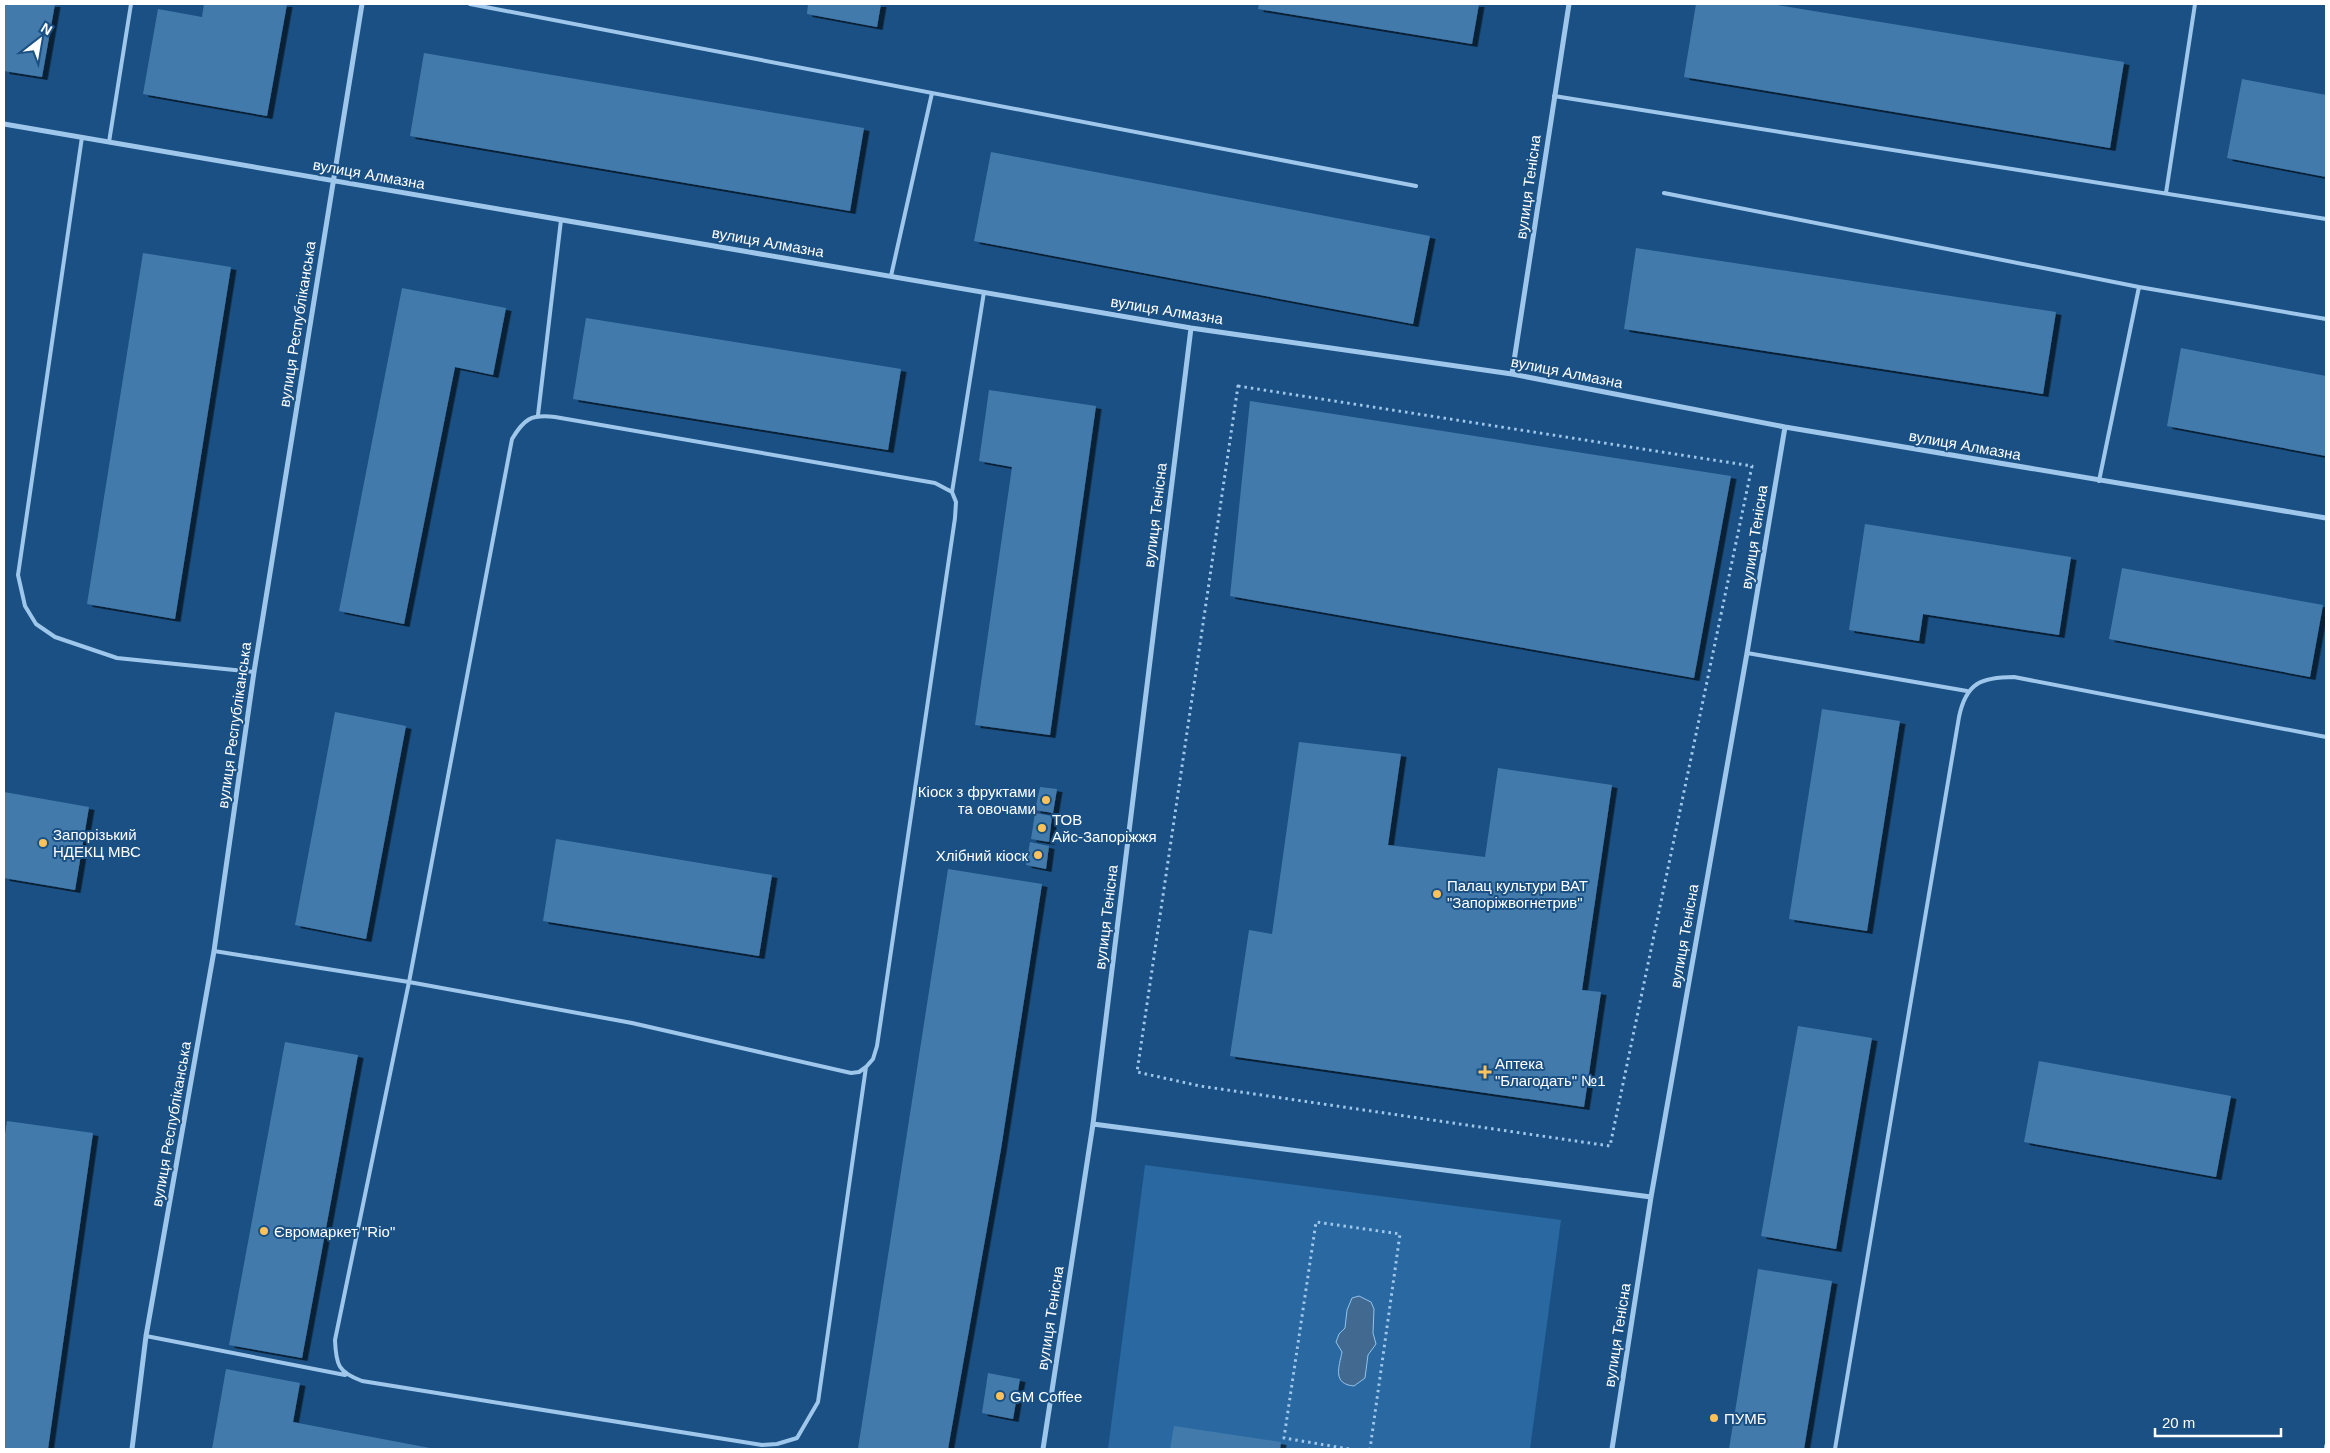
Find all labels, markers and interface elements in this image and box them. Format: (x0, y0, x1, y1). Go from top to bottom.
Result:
north arrow (15, 15, 65, 65)
text: N (38, 19, 55, 38)
street label: вулиця Тенісна (1512, 133, 1544, 240)
street label: вулиця Алмазна (312, 156, 427, 192)
street label: вулиця Алмазна (711, 224, 826, 260)
street label: вулиця Республіканська (275, 239, 319, 408)
street label: вулиця Алмазна (1110, 293, 1225, 327)
street label: вулиця Алмазна (1510, 353, 1625, 391)
street label: вулиця Алмазна (1908, 427, 2023, 463)
street label: вулиця Тенісна (1140, 461, 1170, 568)
street label: вулиця Тенісна (1737, 483, 1771, 590)
street label: вулиця Республіканська (214, 640, 254, 809)
place label: Кіоск з фруктами та овочами (918, 783, 1036, 817)
marker: Кіоск з фруктами та овочами (1040, 794, 1052, 806)
place label: ТОВ Айс-Запоріжжя (1052, 811, 1157, 845)
marker: ТОВ Айс-Запоріжжя (1036, 822, 1048, 834)
place label: Запорізький НДЕКЦ МВС (53, 826, 141, 860)
marker: Запорізький НДЕКЦ МВС (37, 837, 49, 849)
place label: Хлібний кіоск (936, 847, 1028, 864)
marker: Хлібний кіоск (1032, 849, 1044, 861)
street label: вулиця Тенісна (1091, 863, 1121, 970)
place label: Палац культури ВАТ "Запоріжвогнетрив" (1447, 877, 1588, 911)
street label: вулиця Тенісна (1666, 882, 1702, 989)
marker: Палац культури ВАТ "Запоріжвогнетрив" (1431, 888, 1443, 900)
street label: вулиця Республіканська (148, 1039, 194, 1208)
place label: Аптека "Благодать" №1 (1495, 1055, 1606, 1089)
marker: Аптека "Благодать" №1 (1479, 1066, 1491, 1078)
place label: Євромаркет "Rio" (274, 1223, 395, 1240)
marker: Євромаркет "Rio" (258, 1225, 270, 1237)
street label: вулиця Тенісна (1033, 1264, 1067, 1371)
street label: вулиця Тенісна (1600, 1281, 1634, 1388)
place label: GM Coffee (1010, 1388, 1082, 1405)
marker: GM Coffee (994, 1390, 1006, 1402)
scale bar (2155, 1406, 2281, 1438)
place label: ПУМБ (1724, 1410, 1767, 1427)
marker: ПУМБ (1708, 1412, 1720, 1424)
text: 20 m (2162, 1414, 2195, 1431)

